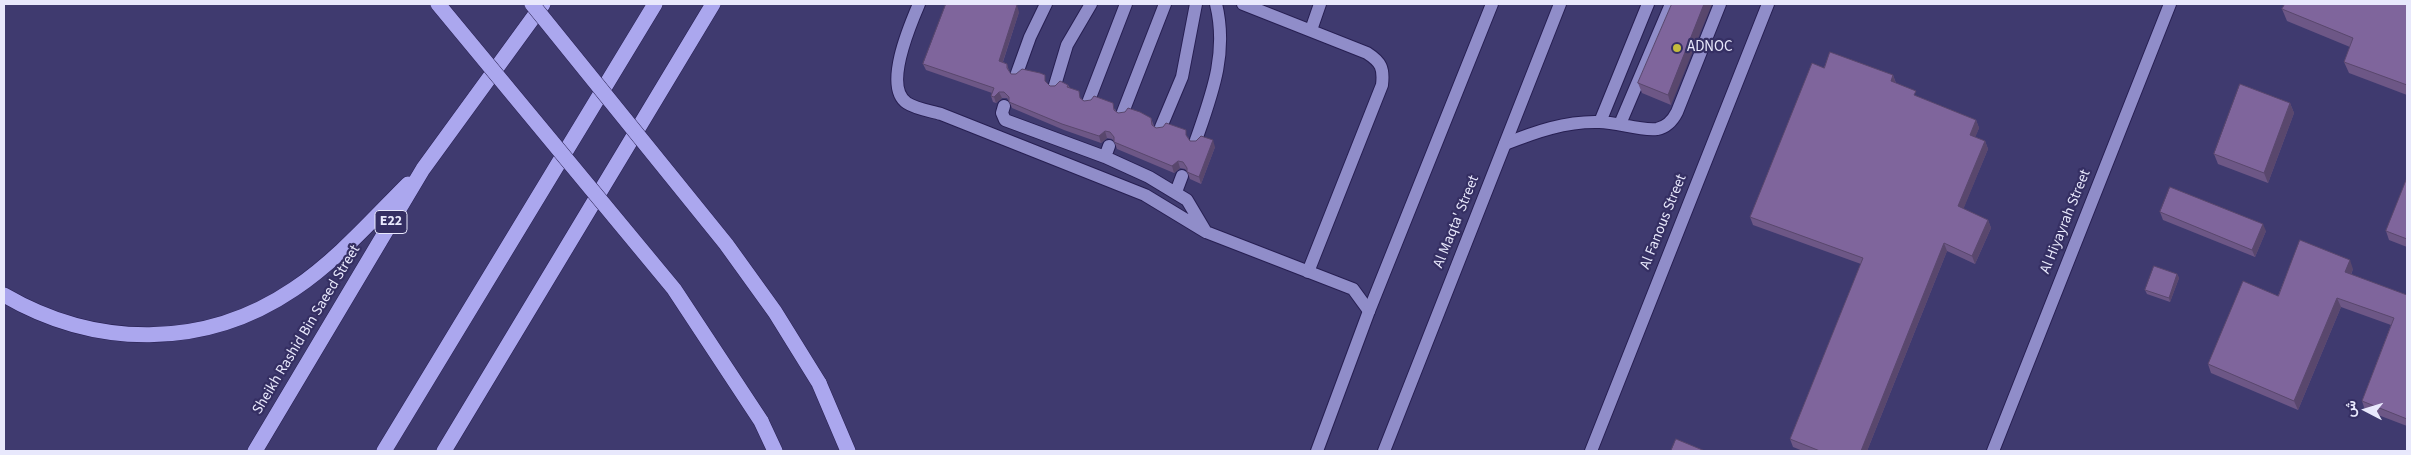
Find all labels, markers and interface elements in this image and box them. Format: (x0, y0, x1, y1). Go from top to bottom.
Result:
place label: ADNOC (1687, 39, 1733, 57)
marker: ADNOC (1671, 42, 1683, 54)
street label: Al Hiyayrah Street (2037, 167, 2095, 277)
street label: Al Fanous Street (1637, 172, 1691, 272)
street label: Al Maqta' Street (1430, 173, 1484, 271)
road number: E22 (375, 210, 407, 233)
street label: Sheikh Rashid Bin Saeed Street (249, 242, 365, 418)
north arrow (2341, 385, 2391, 435)
text: ش (2340, 399, 2362, 418)

